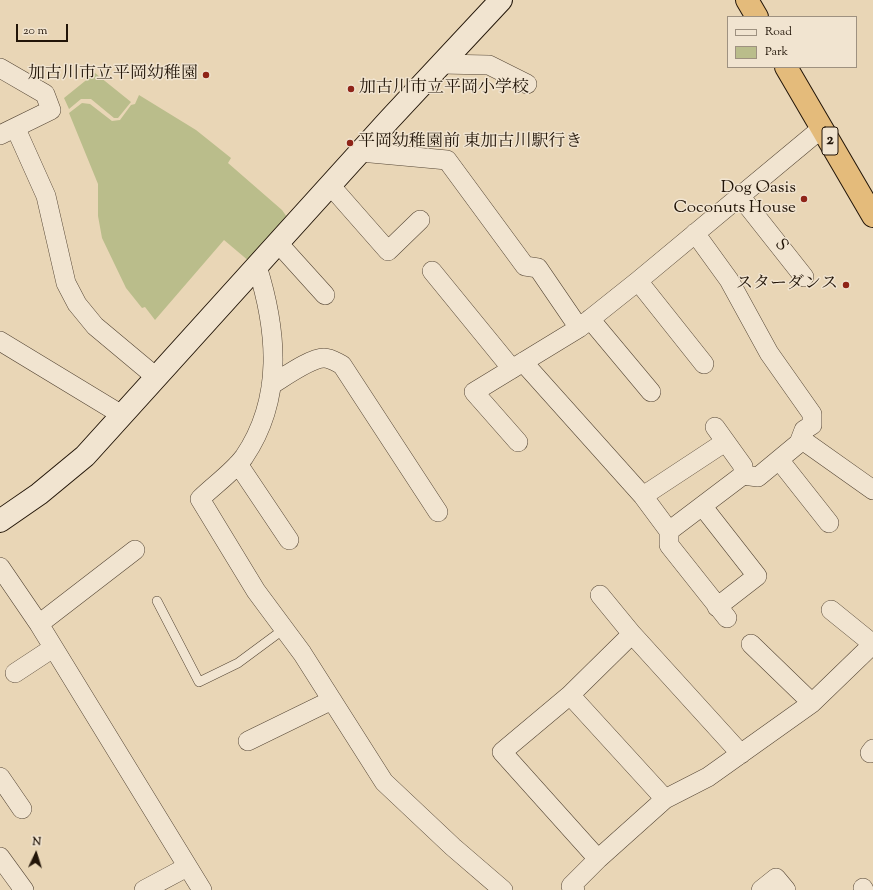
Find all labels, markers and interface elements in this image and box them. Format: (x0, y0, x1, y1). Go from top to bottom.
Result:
scale bar (18, 16, 70, 42)
legend (727, 16, 857, 68)
text: 20 m (23, 22, 47, 40)
text: Road (765, 23, 792, 41)
text: Park (765, 43, 788, 61)
place label: 加古川市立平岡幼稚園 (28, 65, 198, 85)
marker: 加古川市立平岡幼稚園 (201, 70, 211, 80)
place label: 加古川市立平岡小学校 (359, 79, 529, 99)
marker: 加古川市立平岡小学校 (346, 84, 356, 94)
road number: 2 (822, 127, 838, 155)
place label: 平岡幼稚園前 東加古川駅行き (358, 133, 583, 153)
marker: 平岡幼稚園前 東加古川駅行き (345, 138, 355, 148)
place label: Dog Oasis Coconuts House (674, 179, 796, 219)
marker: Dog Oasis Coconuts House (799, 194, 809, 204)
street label: S (769, 236, 791, 256)
place label: スターダンス (736, 275, 838, 295)
marker: スターダンス (841, 280, 851, 290)
north arrow (16, 834, 56, 874)
text: N (32, 834, 42, 850)

